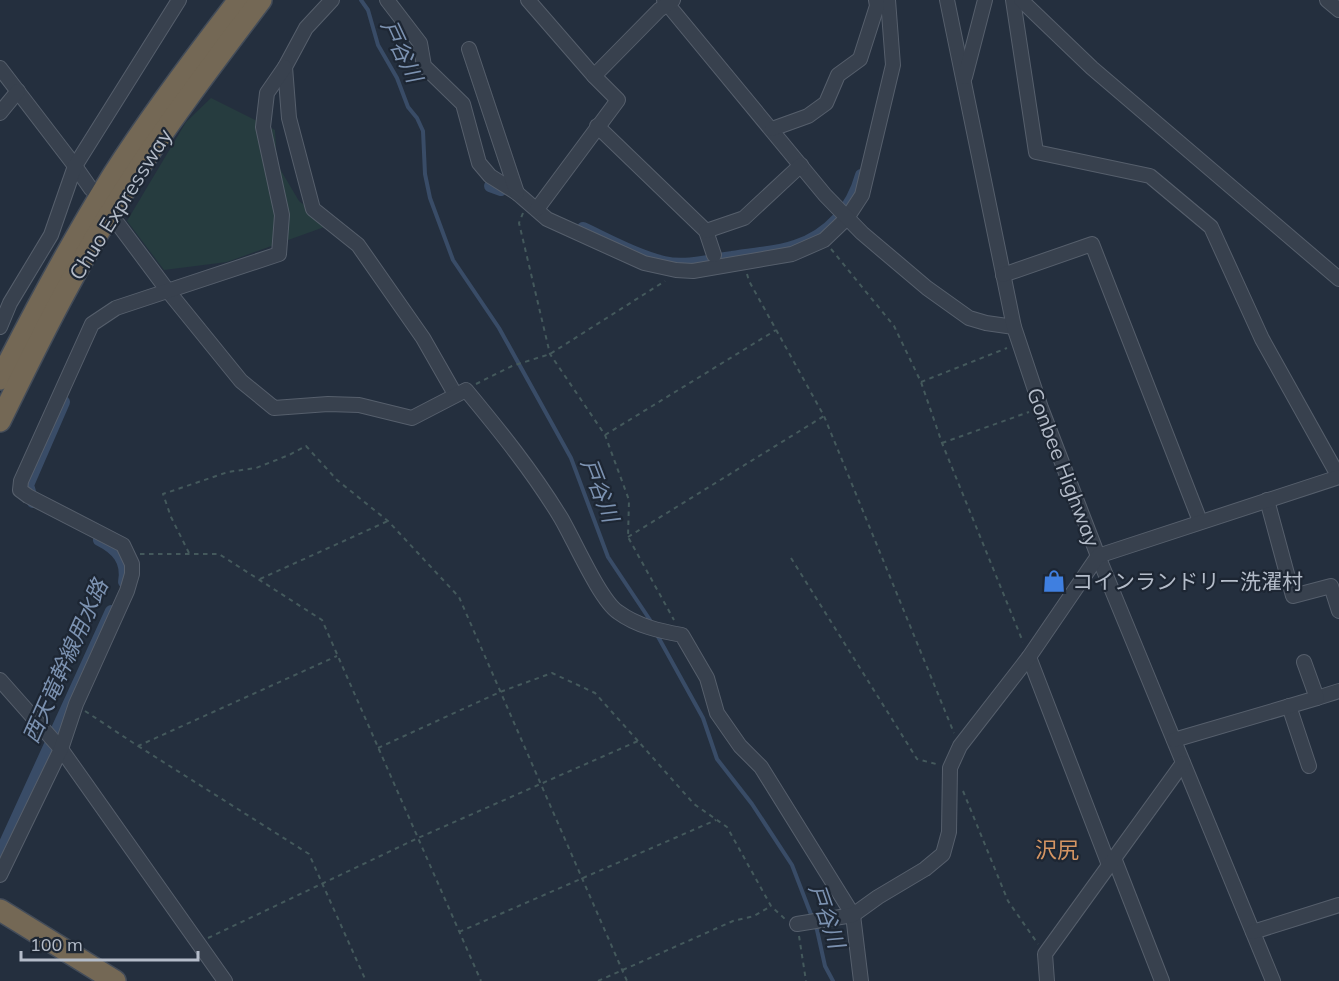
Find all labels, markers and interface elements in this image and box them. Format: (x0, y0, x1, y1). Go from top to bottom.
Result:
water label: 戸谷川 (375, 15, 429, 89)
street label: Chuo Expressway (63, 123, 177, 285)
street label: Gonbee Highway (1022, 384, 1106, 550)
water label: 戸谷川 (575, 454, 626, 528)
shop icon: コインランドリー洗濯村 (1041, 568, 1067, 594)
place label: コインランドリー洗濯村 (1072, 568, 1303, 594)
water label: 西天竜幹線用水路 (16, 573, 114, 747)
district label: 沢尻 (1035, 836, 1079, 864)
water label: 戸谷川 (803, 880, 852, 954)
scale bar (21, 924, 198, 962)
text: 100 m (30, 933, 83, 956)

